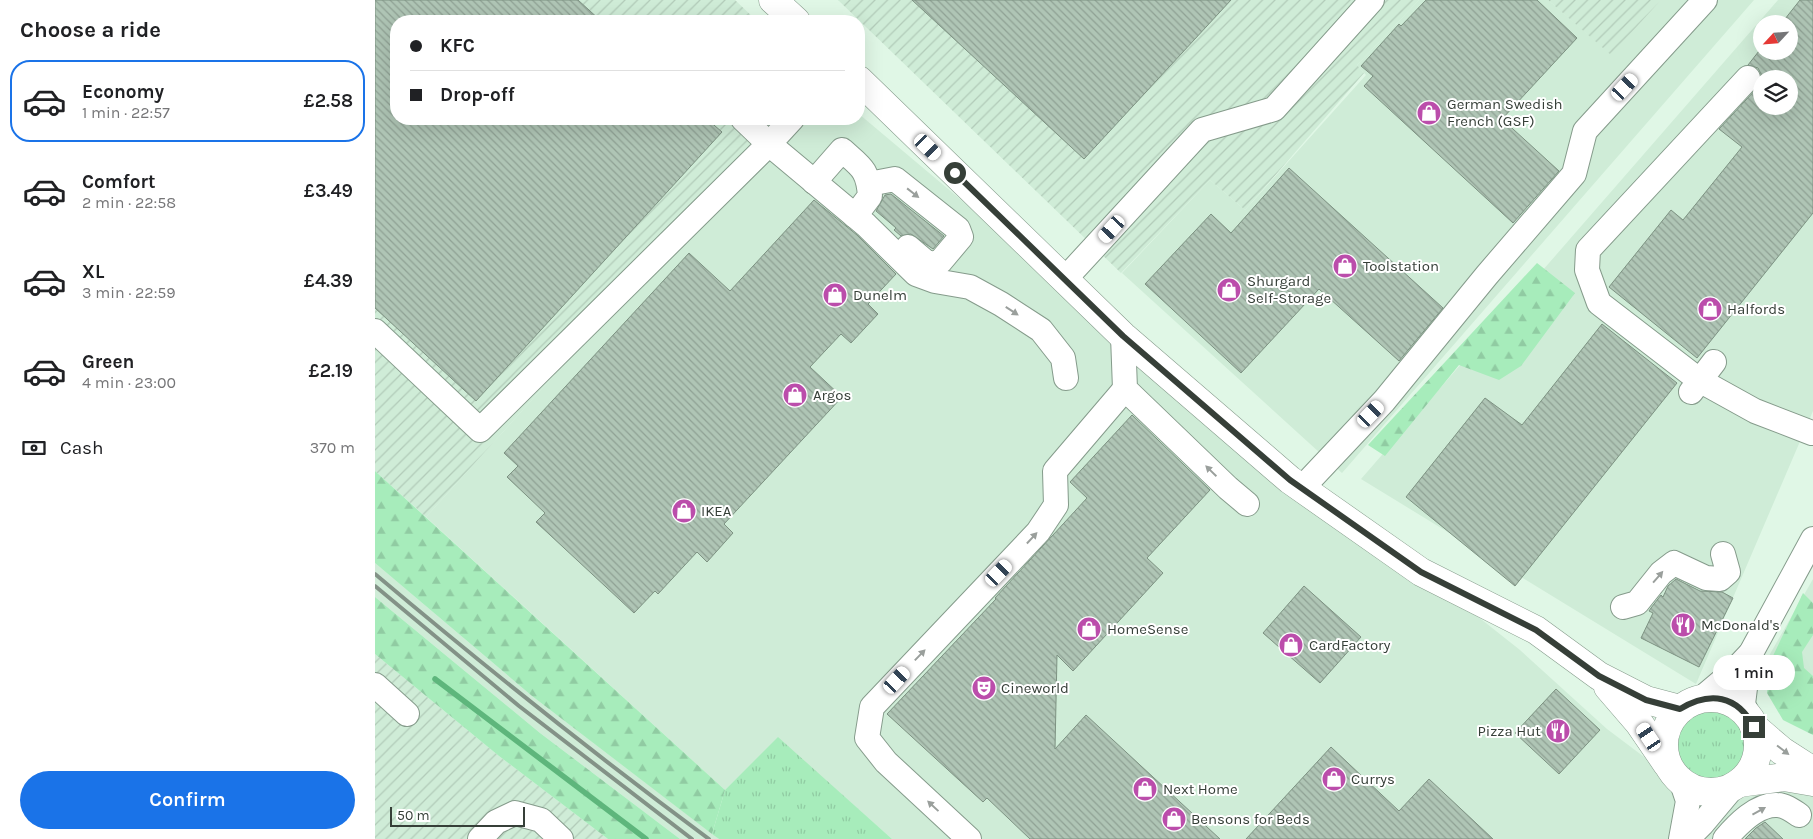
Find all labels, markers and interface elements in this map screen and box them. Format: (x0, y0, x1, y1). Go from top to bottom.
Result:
north arrow (1753, 15, 1797, 60)
map controls (1753, 15, 1798, 115)
text: Choose a ride (20, 17, 161, 43)
text: KFC (440, 35, 475, 57)
button: layers (1753, 70, 1798, 115)
car (1609, 71, 1640, 103)
icon: car (22, 79, 67, 124)
text: Economy (82, 81, 164, 103)
text: Drop-off (440, 84, 515, 106)
text: £2.58 (303, 90, 353, 112)
place label: German Swedish French (GSF) (1447, 95, 1563, 130)
shop icon: German Swedish French (GSF) (1416, 100, 1442, 126)
text: 1 min · 22:57 (82, 103, 170, 122)
car (911, 131, 944, 163)
route start (944, 162, 966, 184)
icon: car (22, 169, 67, 214)
text: Comfort (82, 171, 156, 193)
text: £3.49 (304, 180, 353, 202)
one-way arrow (906, 188, 919, 199)
text: 2 min · 22:58 (82, 193, 176, 212)
car (1096, 213, 1127, 245)
shop icon: Toolstation (1332, 253, 1358, 279)
place label: Toolstation (1363, 257, 1439, 275)
icon: car (22, 259, 67, 304)
text: XL (82, 261, 104, 283)
text: £4.39 (304, 270, 353, 292)
place label: Shurgard Self-Storage (1247, 272, 1331, 307)
shop icon: Shurgard Self-Storage (1216, 277, 1242, 303)
shop icon: Dunelm (822, 282, 848, 308)
text: 3 min · 22:59 (82, 283, 176, 302)
place label: Dunelm (853, 286, 907, 304)
shop icon: Halfords (1697, 296, 1723, 322)
place label: Halfords (1727, 300, 1785, 318)
one-way arrow (1006, 307, 1019, 316)
icon: car (22, 349, 67, 394)
text: Green (82, 351, 134, 373)
text: £2.19 (308, 360, 353, 382)
text: 4 min · 23:00 (82, 373, 176, 392)
shop icon: Argos (782, 382, 808, 408)
place label: Argos (813, 386, 851, 404)
car (1355, 398, 1386, 430)
icon: cash (20, 434, 48, 462)
text: Cash (60, 437, 104, 459)
text: 370 m (310, 438, 355, 457)
one-way arrow (1205, 465, 1217, 477)
shop icon: IKEA (671, 498, 697, 524)
place label: IKEA (701, 502, 732, 520)
one-way arrow (1026, 532, 1038, 544)
car (983, 557, 1014, 589)
one-way arrow (1653, 571, 1664, 584)
restaurant icon: McDonald's (1670, 612, 1696, 638)
shop icon: HomeSense (1076, 616, 1102, 642)
place label: McDonald's (1701, 616, 1780, 634)
place label: HomeSense (1107, 620, 1188, 638)
shop icon: CardFactory (1278, 632, 1304, 658)
place label: CardFactory (1309, 636, 1391, 654)
one-way arrow (914, 650, 926, 662)
callout: 1 min (1713, 654, 1795, 690)
text: 1 min (1734, 663, 1774, 682)
car (881, 664, 912, 696)
theatre icon: Cineworld (971, 675, 997, 701)
place label: Cineworld (1001, 679, 1069, 697)
route end (1743, 716, 1765, 738)
restaurant icon: Pizza Hut (1545, 718, 1571, 744)
car (1634, 720, 1663, 754)
place label: Pizza Hut (1477, 722, 1541, 740)
one-way arrow (1776, 745, 1789, 756)
shop icon: Currys (1321, 766, 1347, 792)
place label: Currys (1351, 770, 1395, 788)
button: Confirm (20, 771, 355, 829)
shop icon: Next Home (1132, 776, 1158, 802)
place label: Next Home (1163, 780, 1238, 798)
one-way arrow (928, 800, 940, 812)
scale bar (390, 804, 525, 827)
shop icon: Bensons for Beds (1161, 806, 1187, 832)
text: 50 m (397, 807, 430, 824)
one-way arrow (1751, 807, 1766, 815)
place label: Bensons for Beds (1191, 810, 1310, 828)

